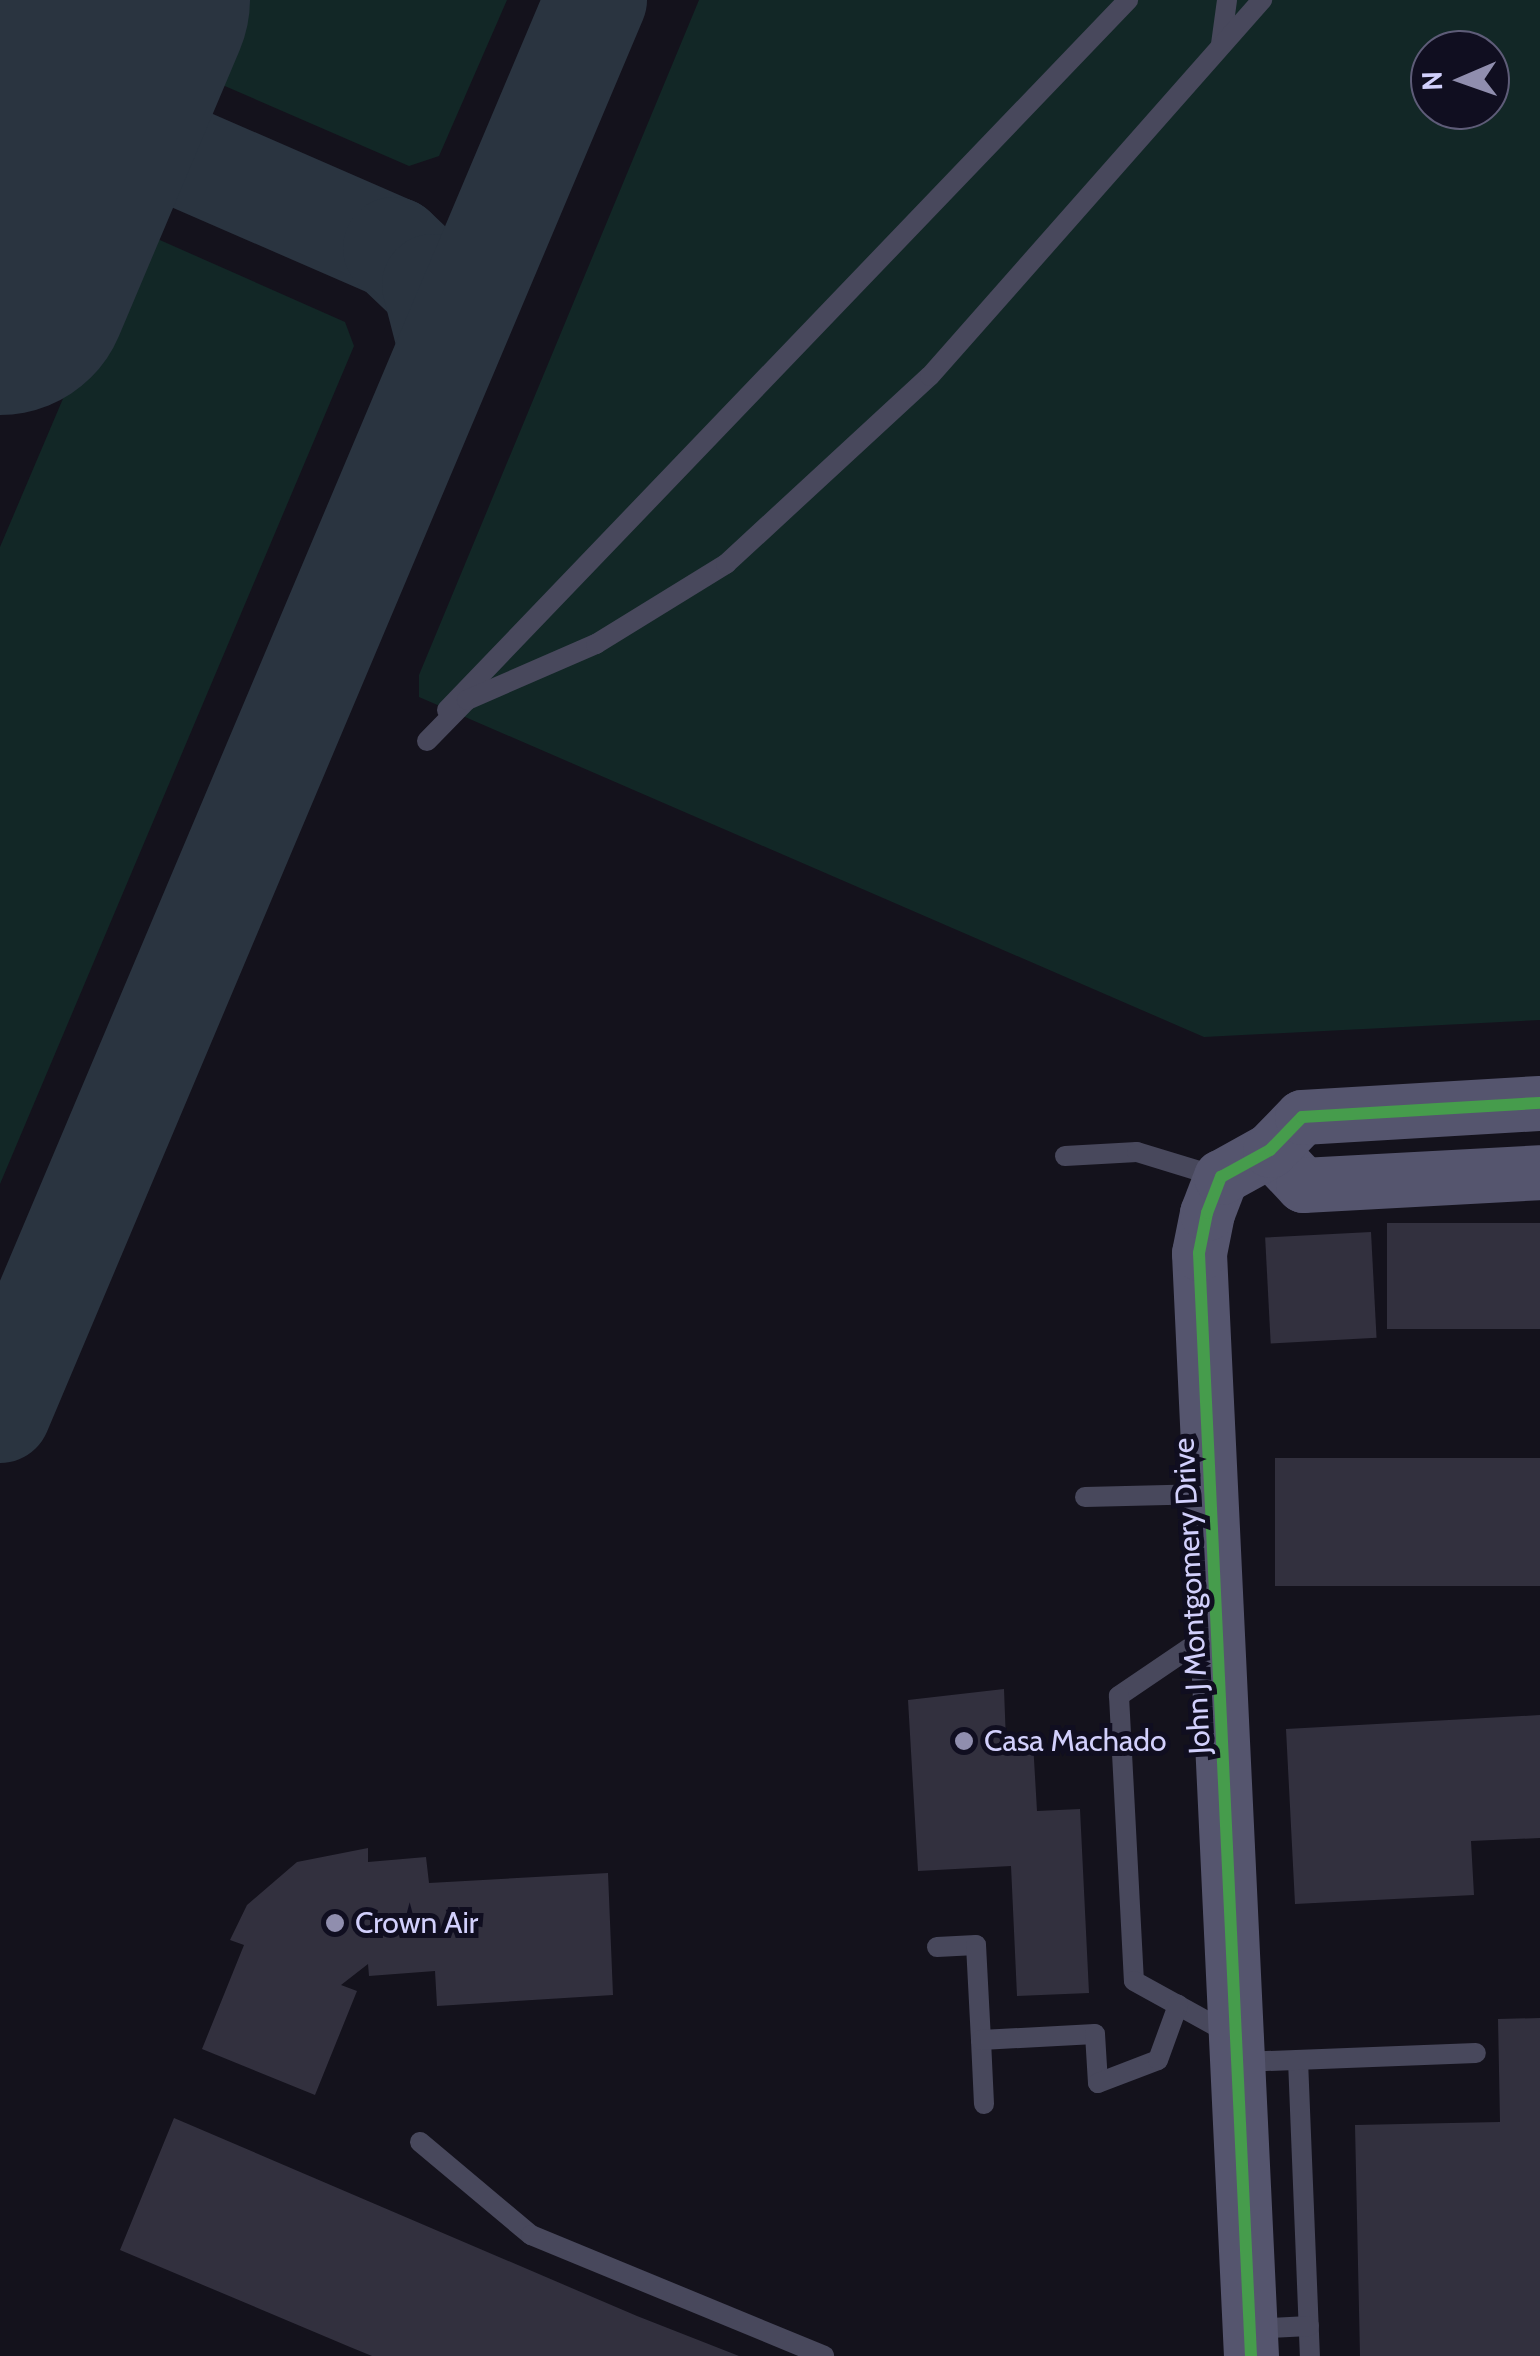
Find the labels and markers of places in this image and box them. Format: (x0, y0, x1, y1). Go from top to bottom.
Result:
place label: Casa Machado (984, 1723, 1166, 1759)
marker: Casa Machado (953, 1730, 975, 1752)
place label: Crown Air (355, 1905, 478, 1941)
marker: Crown Air (324, 1912, 346, 1934)

